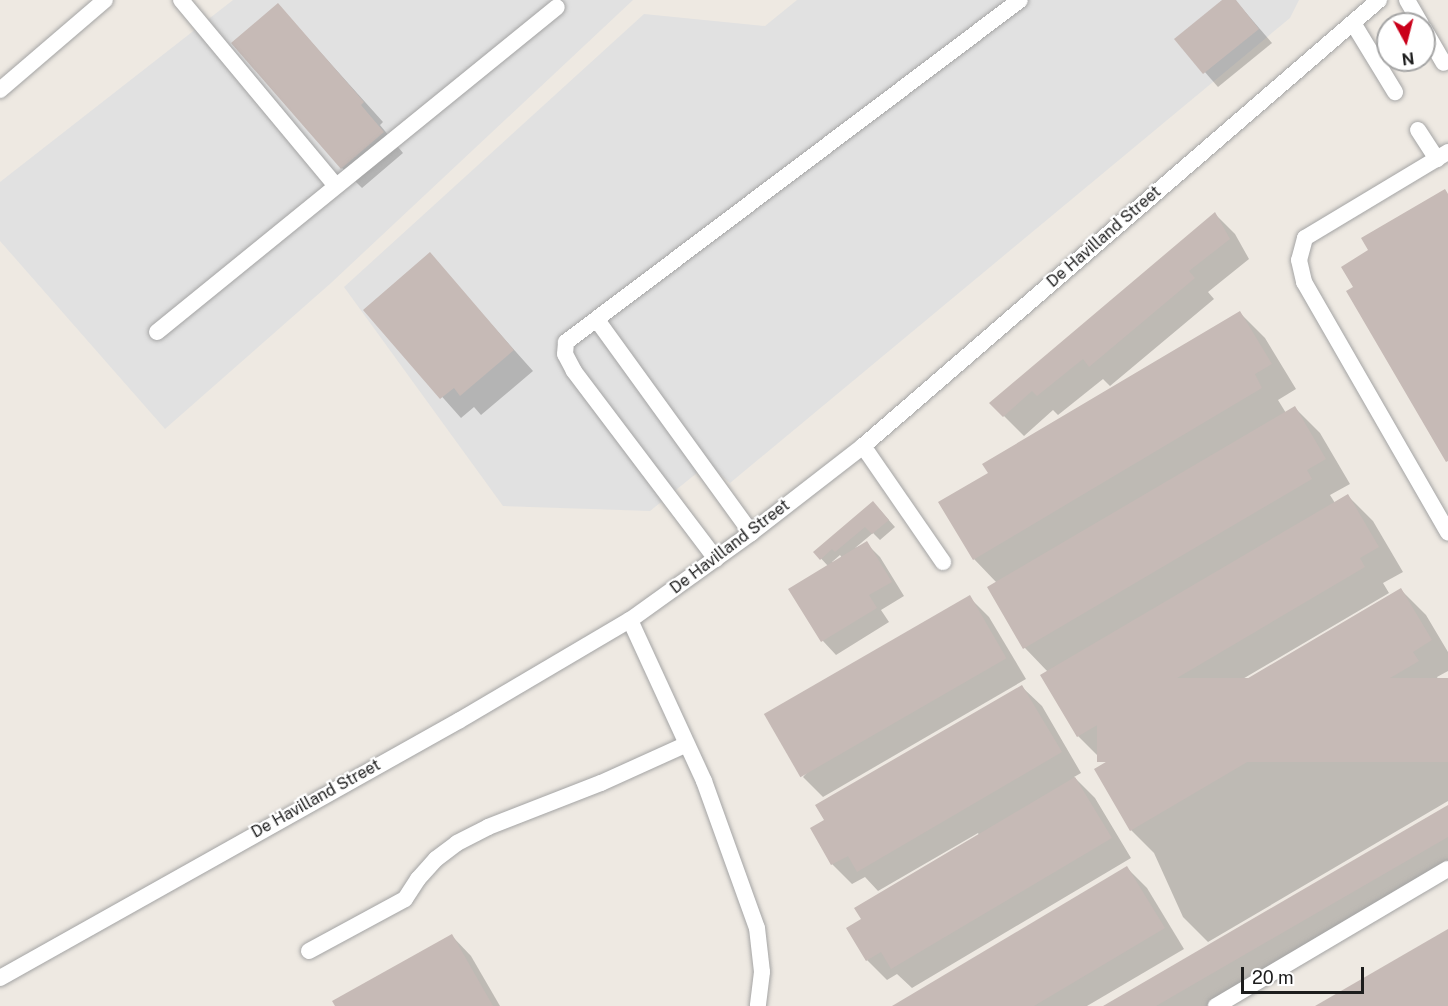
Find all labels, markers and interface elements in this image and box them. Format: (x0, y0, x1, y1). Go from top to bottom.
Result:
north arrow (1376, 12, 1436, 72)
text: N (1401, 48, 1415, 69)
street label: De Havilland Street (1043, 182, 1165, 292)
street label: De Havilland Street (666, 496, 794, 598)
street label: De Havilland Street (248, 756, 384, 842)
scale bar (1244, 955, 1367, 993)
text: 20 m (1252, 967, 1294, 988)

